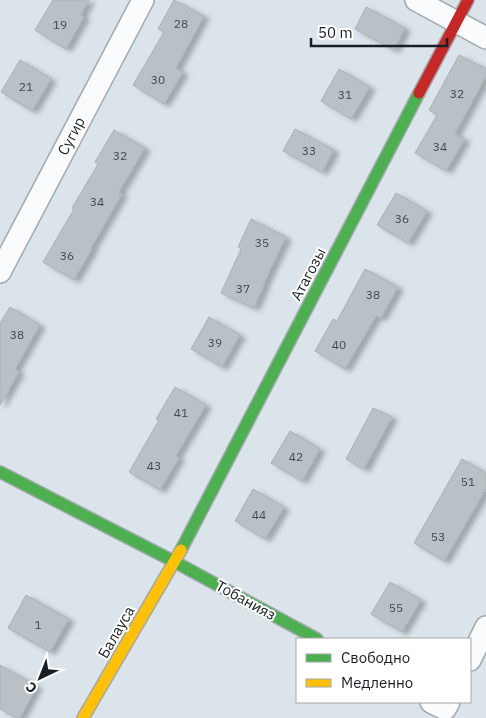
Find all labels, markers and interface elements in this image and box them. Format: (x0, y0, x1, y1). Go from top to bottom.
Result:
scale bar (311, 15, 447, 47)
house number: 28 (174, 16, 188, 31)
house number: 19 (53, 17, 67, 32)
text: 50 m (318, 23, 353, 42)
house number: 30 (151, 72, 165, 87)
house number: 21 (19, 79, 33, 94)
house number: 32 (450, 86, 464, 101)
house number: 31 (338, 87, 352, 102)
street label: Сугир (53, 114, 89, 158)
house number: 34 (433, 139, 447, 154)
house number: 33 (302, 143, 316, 158)
house number: 32 (113, 148, 127, 163)
house number: 34 (90, 194, 104, 209)
house number: 36 (395, 211, 409, 226)
house number: 35 (255, 235, 269, 250)
street label: Атагозы (286, 244, 330, 304)
house number: 36 (60, 248, 74, 263)
house number: 37 (236, 281, 250, 296)
house number: 38 (366, 287, 380, 302)
house number: 38 (10, 327, 24, 342)
house number: 39 (208, 335, 222, 350)
house number: 40 (332, 337, 346, 352)
house number: 41 (174, 405, 188, 420)
house number: 42 (289, 449, 303, 464)
house number: 43 (147, 458, 161, 473)
house number: 51 (461, 474, 475, 489)
house number: 44 (252, 507, 266, 522)
house number: 53 (431, 529, 445, 544)
street label: Тобанияз (213, 576, 279, 624)
house number: 55 (389, 600, 403, 615)
street label: Балауса (94, 603, 138, 661)
house number: 1 (34, 617, 42, 632)
legend (296, 638, 471, 703)
text: Свободно (341, 648, 410, 667)
north arrow (15, 653, 65, 703)
text: Медленно (341, 673, 413, 692)
text: С (22, 678, 41, 697)

